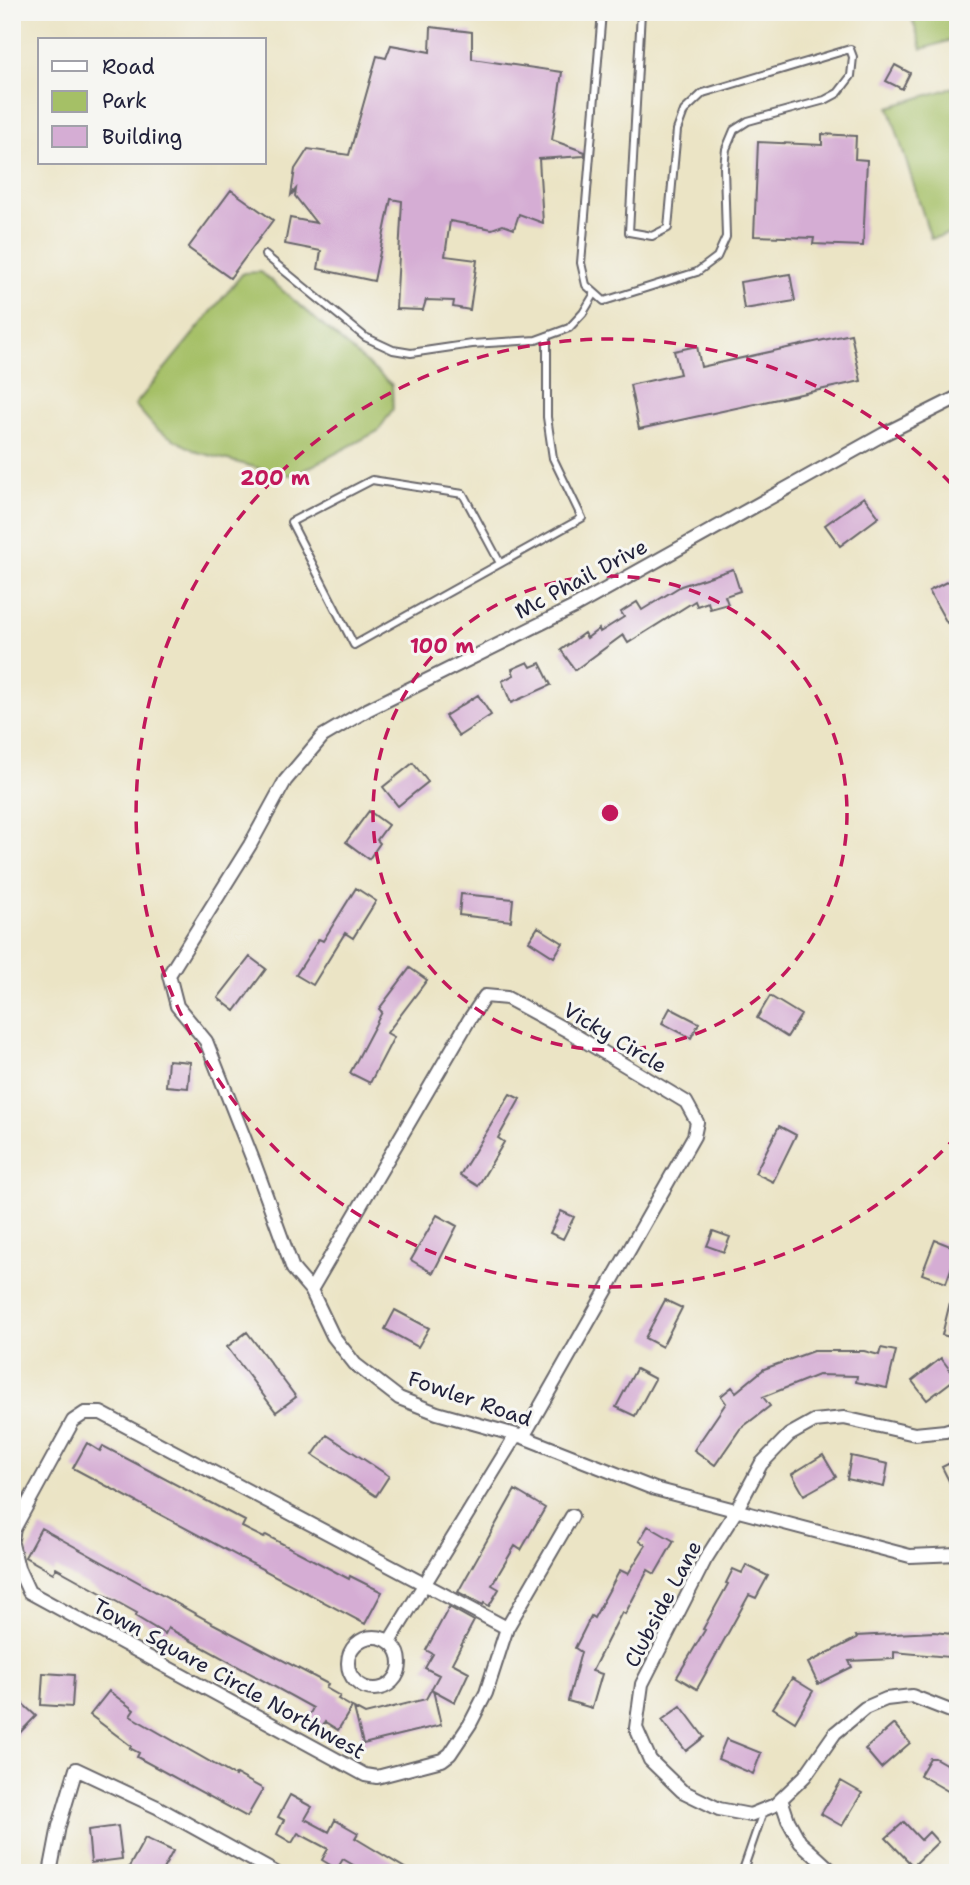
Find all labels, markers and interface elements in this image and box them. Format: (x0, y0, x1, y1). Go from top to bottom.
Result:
legend (38, 38, 266, 164)
text: Road (102, 53, 155, 81)
text: Park (102, 87, 147, 115)
text: Building (102, 123, 182, 151)
text: 200 m (240, 464, 310, 492)
street label: Mc Phail Drive (510, 532, 652, 626)
text: 100 m (410, 632, 474, 660)
centre of rings (598, 801, 622, 825)
street label: Vicky Circle (558, 996, 672, 1080)
street label: Fowler Road (404, 1365, 536, 1433)
street label: Clubside Lane (618, 1536, 708, 1672)
street label: Town Square Circle Northwest (88, 1592, 370, 1766)

